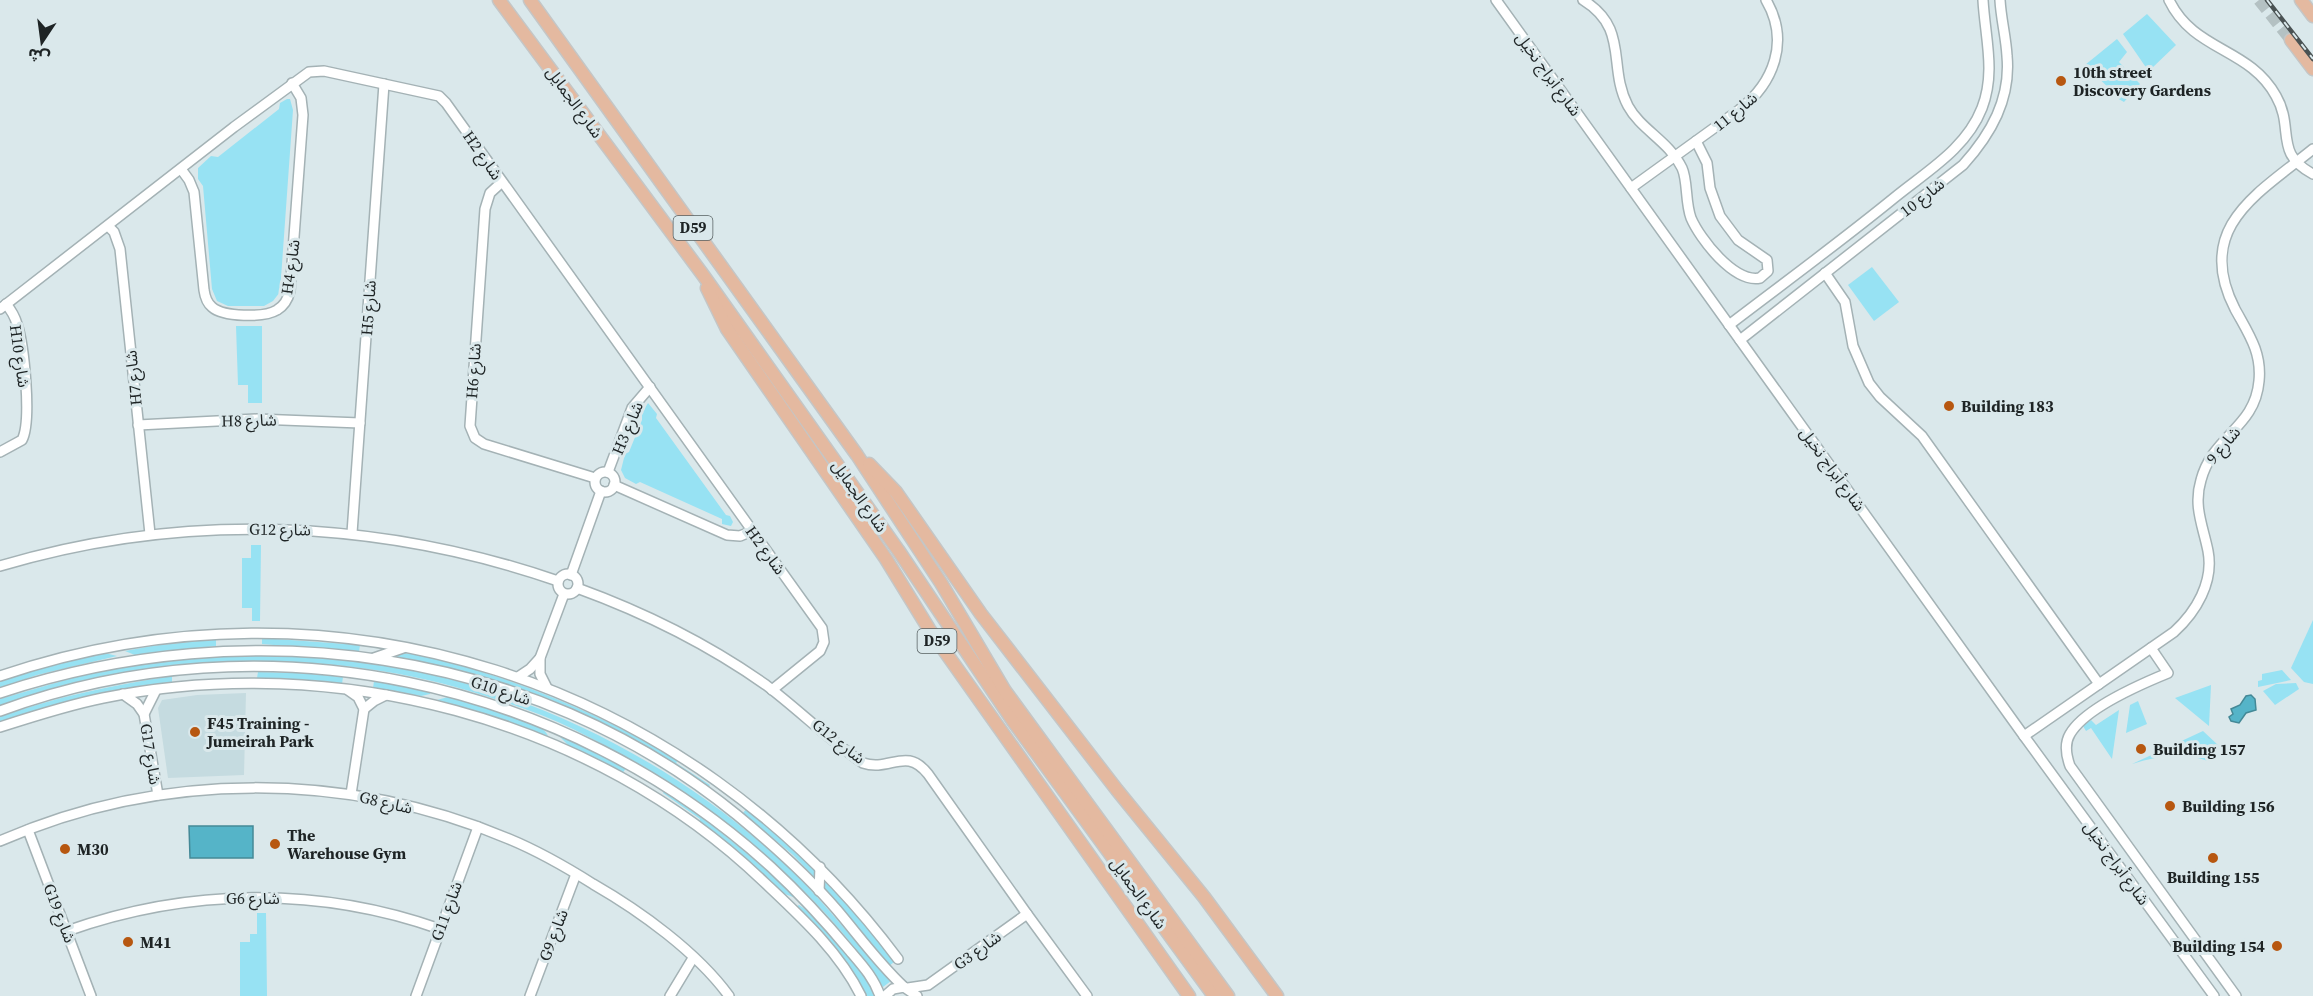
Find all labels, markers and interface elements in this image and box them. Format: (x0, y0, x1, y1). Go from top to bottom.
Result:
north arrow (12, 12, 72, 72)
street label: شارع أبراج نخيل (1509, 28, 1587, 122)
text: ش (25, 43, 52, 70)
place label: 10th street Discovery Gardens (2073, 61, 2211, 101)
street label: شارع الجمايل (540, 62, 608, 143)
marker: 10th street Discovery Gardens (2054, 74, 2068, 88)
street label: شارع 11 (1708, 86, 1763, 137)
street label: H2 شارع (456, 126, 508, 185)
street label: شارع 10 (1895, 173, 1950, 223)
road number: D59 (674, 216, 712, 240)
street label: H4 شارع (275, 238, 307, 296)
street label: H5 شارع (355, 280, 383, 337)
street label: H10 شارع (3, 323, 35, 389)
street label: H6 شارع (460, 343, 488, 400)
street label: H7 شارع (119, 349, 149, 407)
place label: Building 183 (1961, 395, 2054, 417)
street label: H3 شارع (606, 398, 650, 459)
marker: Building 183 (1942, 399, 1956, 413)
street label: H8 شارع (221, 409, 277, 433)
street label: شارع 9 (2201, 421, 2247, 470)
street label: شارع أبراج نخيل (1793, 423, 1871, 517)
street label: شارع الجمايل (825, 456, 893, 538)
street label: G12 شارع (249, 517, 311, 543)
street label: H2 شارع (739, 521, 791, 580)
road number: D59 (918, 629, 956, 653)
street label: G10 شارع (468, 670, 534, 712)
place label: F45 Training - Jumeirah Park (206, 712, 314, 752)
street label: G12 شارع (807, 713, 870, 770)
street label: G17 شارع (133, 722, 167, 787)
marker: F45 Training - Jumeirah Park (188, 725, 202, 739)
place label: Building 157 (2153, 738, 2246, 760)
marker: Building 157 (2134, 742, 2148, 756)
street label: G8 شارع (357, 785, 415, 821)
place label: Building 156 (2182, 795, 2275, 817)
marker: Building 156 (2163, 799, 2177, 813)
street label: شارع أبراج نخيل (2077, 817, 2155, 911)
place label: The Warehouse Gym (287, 824, 407, 864)
marker: The Warehouse Gym (268, 837, 282, 851)
place label: M30 (77, 838, 109, 860)
marker: M30 (58, 842, 72, 856)
marker: Building 155 (2206, 851, 2220, 865)
street label: شارع الجمايل (1104, 853, 1172, 934)
place label: Building 155 (2167, 866, 2260, 888)
street label: G11 شارع (425, 878, 469, 944)
street label: G19 شارع (37, 880, 81, 947)
street label: G6 شارع (226, 887, 280, 911)
street label: G9 شارع (533, 906, 575, 965)
street label: G3 شارع (949, 925, 1006, 976)
place label: M41 (140, 931, 172, 953)
marker: M41 (121, 935, 135, 949)
place label: Building 154 (2172, 935, 2265, 957)
marker: Building 154 (2270, 939, 2284, 953)

